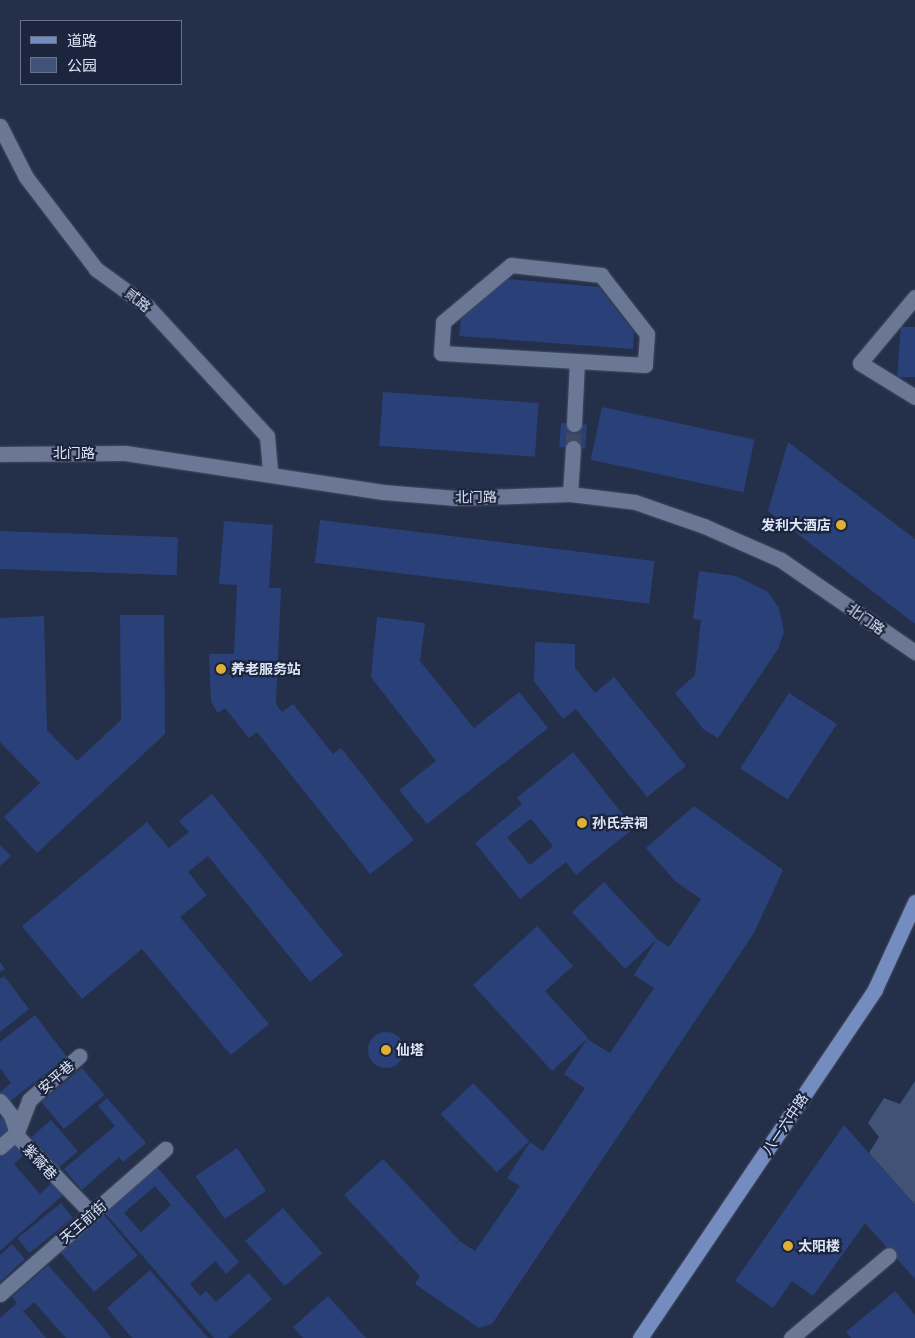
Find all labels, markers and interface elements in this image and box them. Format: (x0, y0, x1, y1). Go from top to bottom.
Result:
legend (20, 20, 182, 85)
text: 道路 (67, 31, 97, 50)
text: 公园 (67, 56, 97, 75)
street label: 贰路 (122, 285, 154, 315)
street label: 北门路 (53, 445, 95, 461)
street label: 北门路 (455, 488, 497, 506)
place label: 发利大酒店 (761, 517, 831, 533)
marker: 发利大酒店 (835, 519, 847, 531)
street label: 北门路 (844, 600, 888, 638)
place label: 养老服务站 (231, 661, 301, 677)
marker: 养老服务站 (215, 663, 227, 675)
place label: 孙氏宗祠 (592, 815, 648, 831)
marker: 孙氏宗祠 (576, 817, 588, 829)
place label: 仙塔 (396, 1042, 424, 1058)
marker: 仙塔 (380, 1044, 392, 1056)
street label: 安平巷 (35, 1057, 77, 1097)
street label: 八一六中路 (758, 1090, 812, 1158)
street label: 紫薇巷 (20, 1141, 60, 1183)
street label: 天王前街 (56, 1197, 110, 1247)
place label: 太阳楼 (798, 1238, 840, 1254)
marker: 太阳楼 (782, 1240, 794, 1252)

